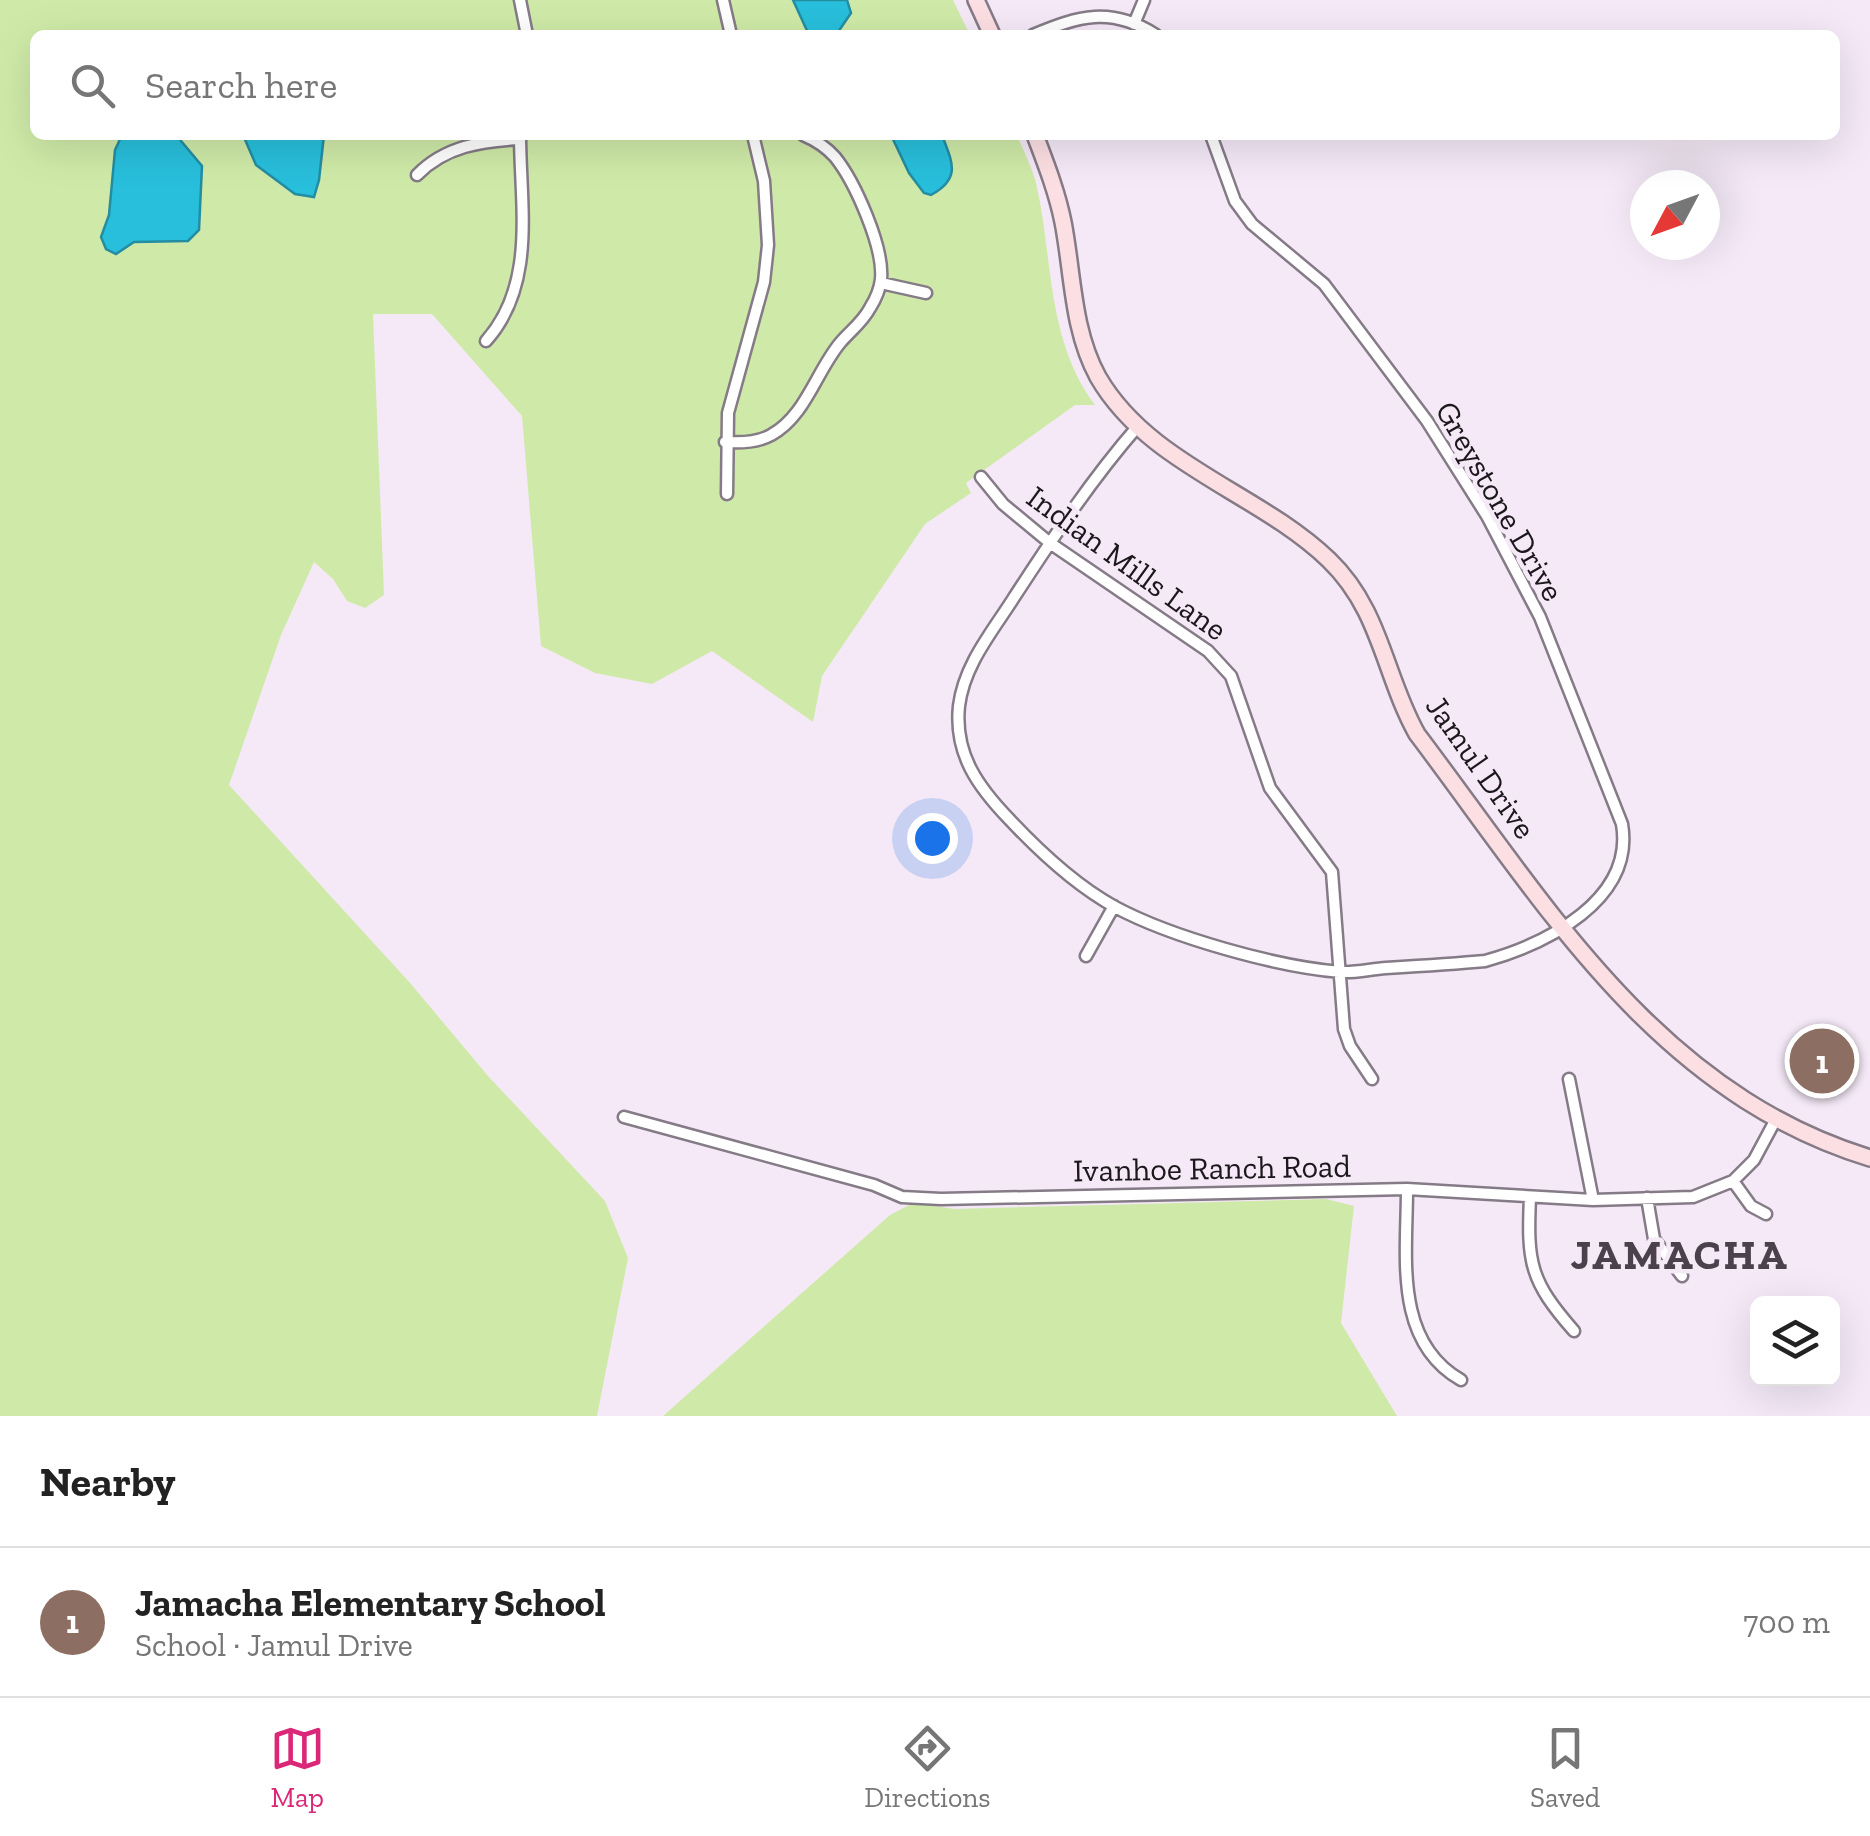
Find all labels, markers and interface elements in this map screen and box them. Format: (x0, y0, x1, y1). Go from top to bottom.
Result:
search box (30, 30, 1840, 140)
icon: search (65, 58, 120, 113)
text: Search here (145, 62, 337, 108)
north arrow (1630, 170, 1720, 260)
street label: Greystone Drive (1427, 394, 1573, 608)
street label: Indian Mills Lane (1020, 478, 1234, 648)
street label: Jamul Drive (1418, 688, 1544, 846)
your location (907, 813, 958, 864)
pin: 1 (1790, 1024, 1854, 1098)
street label: Ivanhoe Ranch Road (1073, 1147, 1352, 1189)
district label: JAMACHA (1571, 1229, 1789, 1280)
map controls (1750, 1296, 1840, 1386)
button: layers (1750, 1296, 1840, 1386)
text: Nearby (40, 1456, 176, 1507)
text: Jamacha Elementary School (135, 1580, 605, 1626)
text: 1 (66, 1603, 79, 1641)
text: 700 m (1743, 1603, 1830, 1641)
text: School · Jamul Drive (135, 1626, 413, 1664)
tab: Map (270, 1721, 325, 1814)
tab: Directions (864, 1721, 991, 1814)
tab: Saved (1530, 1721, 1600, 1814)

